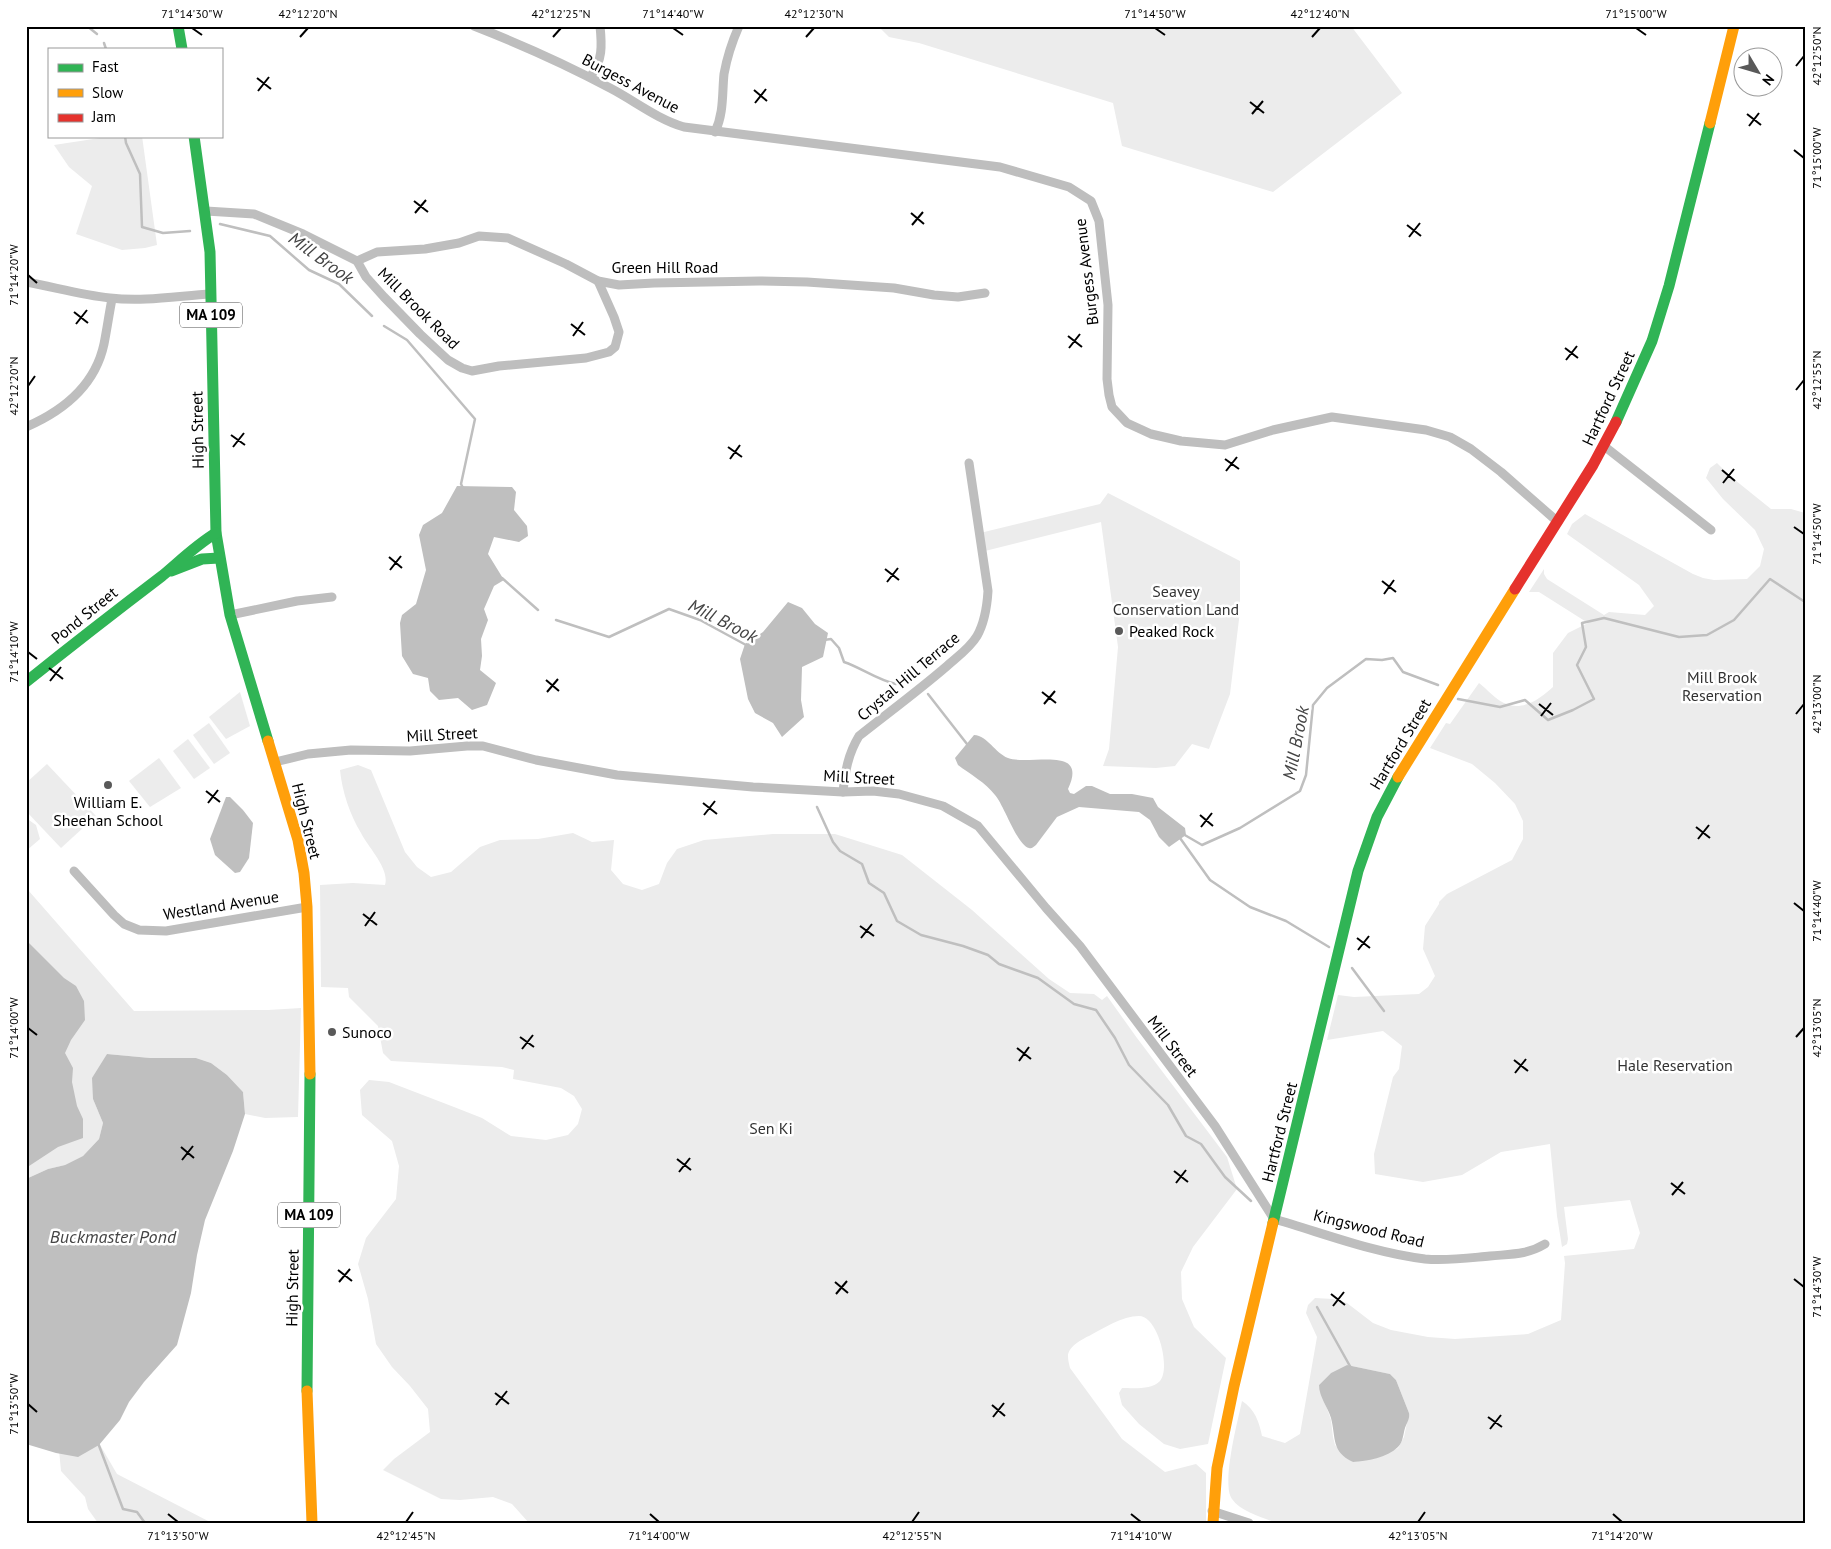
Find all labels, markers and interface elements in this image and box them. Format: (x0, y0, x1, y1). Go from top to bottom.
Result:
text: 71°14'30"W (161, 6, 223, 21)
text: 42°12'20"N (278, 6, 338, 21)
text: 42°12'25"N (531, 6, 591, 21)
text: 71°14'40"W (642, 6, 704, 21)
text: 42°12'30"N (784, 6, 844, 21)
text: 71°14'50"W (1124, 6, 1186, 21)
text: 42°12'40"N (1290, 6, 1350, 21)
text: 71°15'00"W (1605, 6, 1667, 21)
text: 42°12'50"N (1809, 26, 1824, 86)
legend (48, 48, 222, 138)
north arrow (1734, 48, 1784, 98)
street label: Burgess Avenue (579, 49, 683, 117)
text: Fast (92, 57, 119, 76)
text: N (1758, 71, 1778, 89)
text: Slow (92, 83, 123, 102)
text: Jam (91, 107, 116, 126)
text: 71°15'00"W (1809, 127, 1824, 189)
street label: Burgess Avenue (1070, 218, 1102, 326)
water label: Mill Brook (284, 226, 359, 289)
text: 71°14'20"W (6, 244, 21, 306)
street label: Green Hill Road (612, 257, 718, 277)
street label: Mill Brook Road (374, 263, 464, 353)
road number: MA 109 (180, 302, 242, 328)
street label: Hartford Street (1577, 347, 1639, 449)
text: 42°12'55"N (1809, 350, 1824, 410)
text: 42°12'20"N (6, 356, 21, 416)
street label: High Street (186, 391, 208, 469)
text: 71°14'50"W (1809, 503, 1824, 565)
park label: Seavey Conservation Land (1113, 581, 1239, 619)
street label: Pond Street (47, 582, 122, 648)
water label: Mill Brook (685, 593, 763, 648)
text: 71°14'10"W (6, 621, 21, 683)
place label: Peaked Rock (1129, 621, 1214, 641)
marker: Peaked Rock (1113, 625, 1125, 637)
street label: Crystal Hill Terrace (853, 627, 963, 725)
park label: Mill Brook Reservation (1682, 667, 1762, 705)
text: 42°13'00"N (1809, 674, 1824, 734)
street label: Hartford Street (1365, 694, 1435, 793)
water label: Mill Brook (1277, 703, 1314, 782)
street label: Mill Street (406, 722, 479, 746)
street label: Mill Street (823, 765, 896, 789)
marker: William E. Sheehan School (102, 779, 114, 791)
street label: High Street (288, 781, 326, 862)
place label: William E. Sheehan School (53, 792, 163, 830)
text: 71°14'40"W (1809, 880, 1824, 942)
street label: Westland Avenue (162, 886, 280, 924)
text: 71°14'00"W (6, 997, 21, 1059)
text: 42°13'05"N (1809, 998, 1824, 1058)
street label: Mill Street (1144, 1011, 1203, 1081)
place label: Sunoco (342, 1022, 392, 1042)
marker: Sunoco (326, 1026, 338, 1038)
park label: Hale Reservation (1617, 1055, 1733, 1075)
street label: Hartford Street (1257, 1079, 1301, 1184)
park label: Sen Ki (749, 1118, 793, 1138)
road number: MA 109 (278, 1202, 340, 1228)
street label: Kingswood Road (1311, 1205, 1427, 1251)
water label: Buckmaster Pond (50, 1225, 177, 1248)
street label: High Street (281, 1249, 303, 1327)
text: 71°14'30"W (1809, 1256, 1824, 1318)
text: 71°13'50"W (6, 1373, 21, 1435)
text: 71°13'50"W (147, 1528, 209, 1543)
text: 42°12'45"N (376, 1528, 436, 1543)
text: 71°14'00"W (628, 1528, 690, 1543)
text: 42°12'55"N (882, 1528, 942, 1543)
text: 71°14'10"W (1110, 1528, 1172, 1543)
text: 42°13'05"N (1388, 1528, 1448, 1543)
text: 71°14'20"W (1591, 1528, 1653, 1543)

